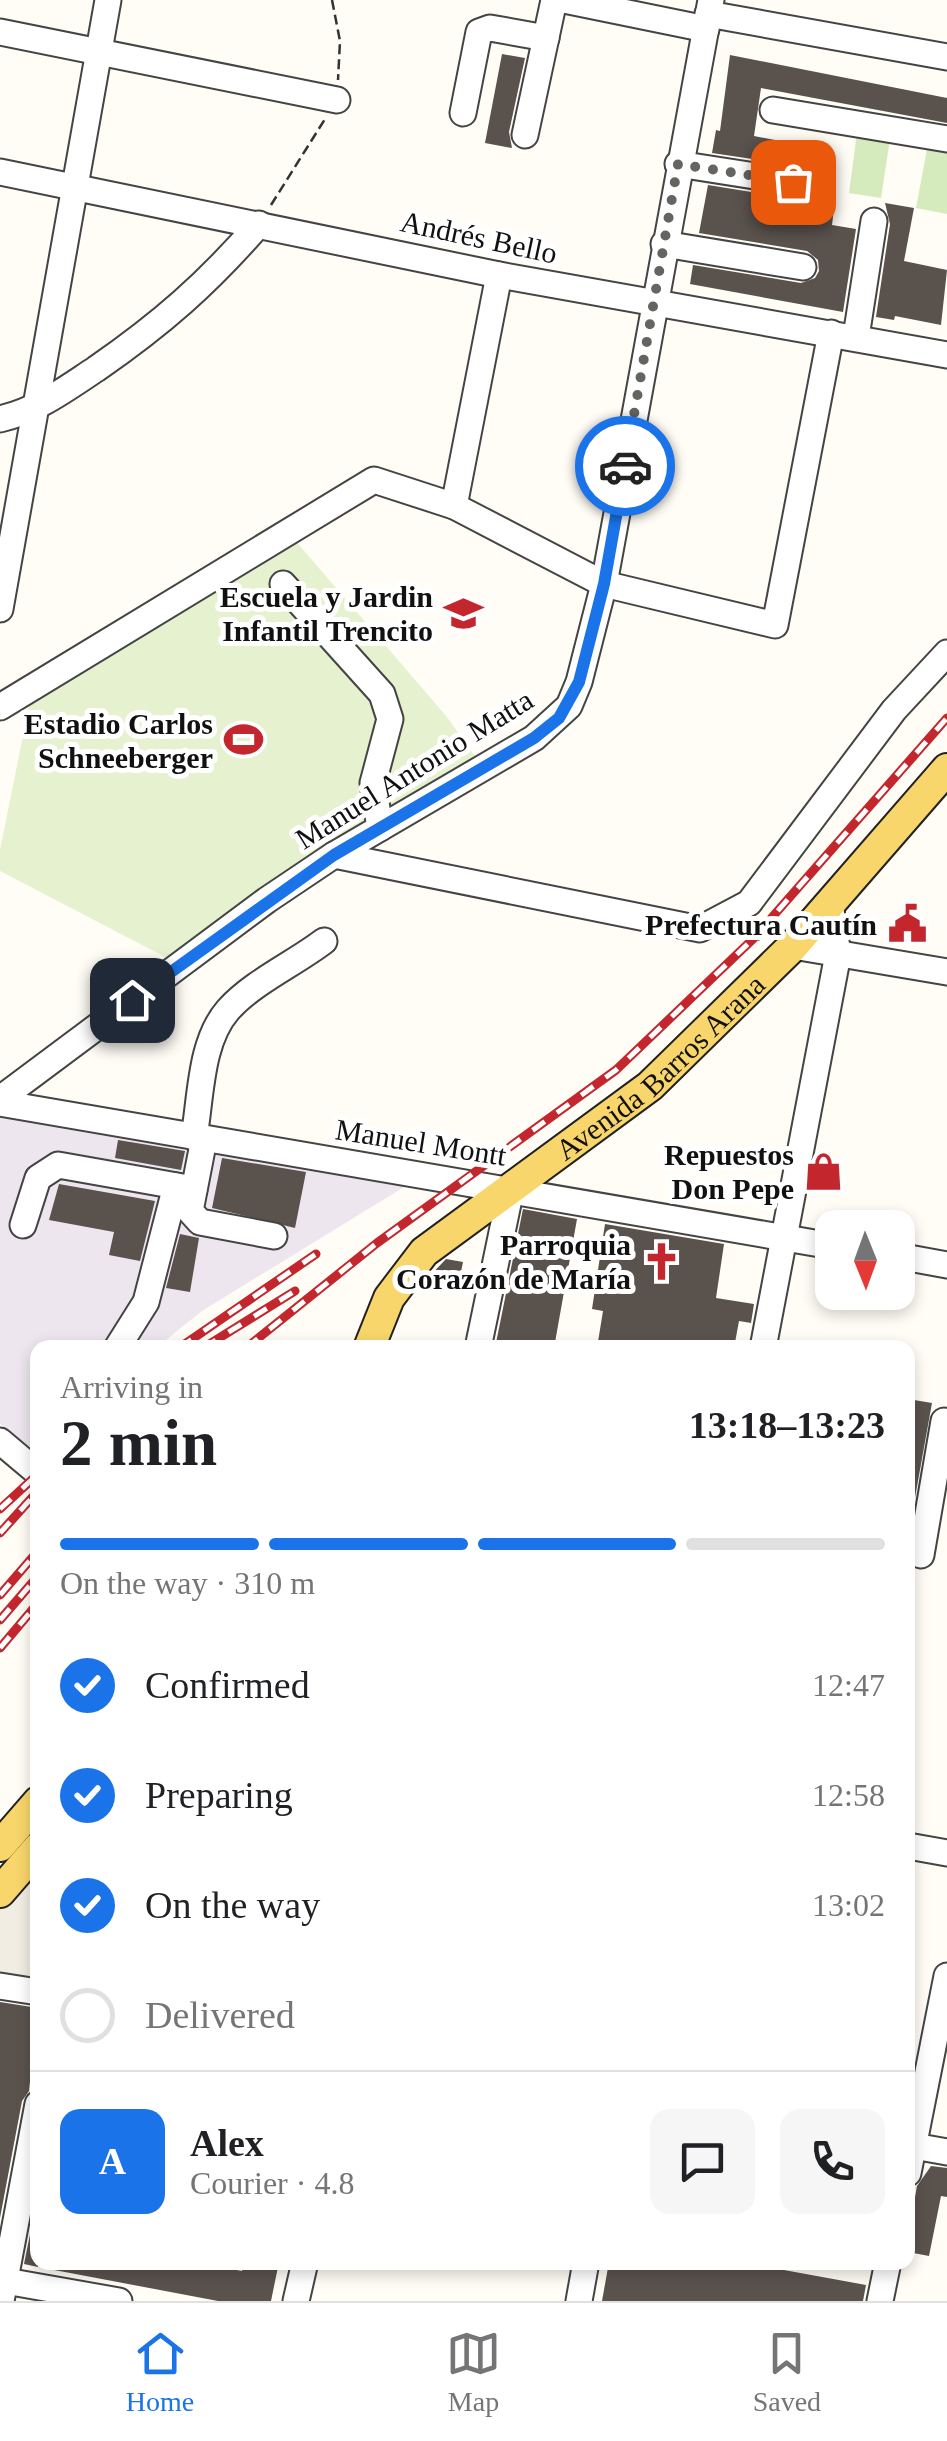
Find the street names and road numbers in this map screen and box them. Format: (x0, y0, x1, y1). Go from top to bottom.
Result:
street label: Andrés Bello (398, 204, 560, 270)
street label: Manuel Antonio Matta (289, 683, 539, 855)
street label: Avenida Barros Arana (549, 967, 771, 1166)
street label: Manuel Montt (333, 1112, 509, 1172)

